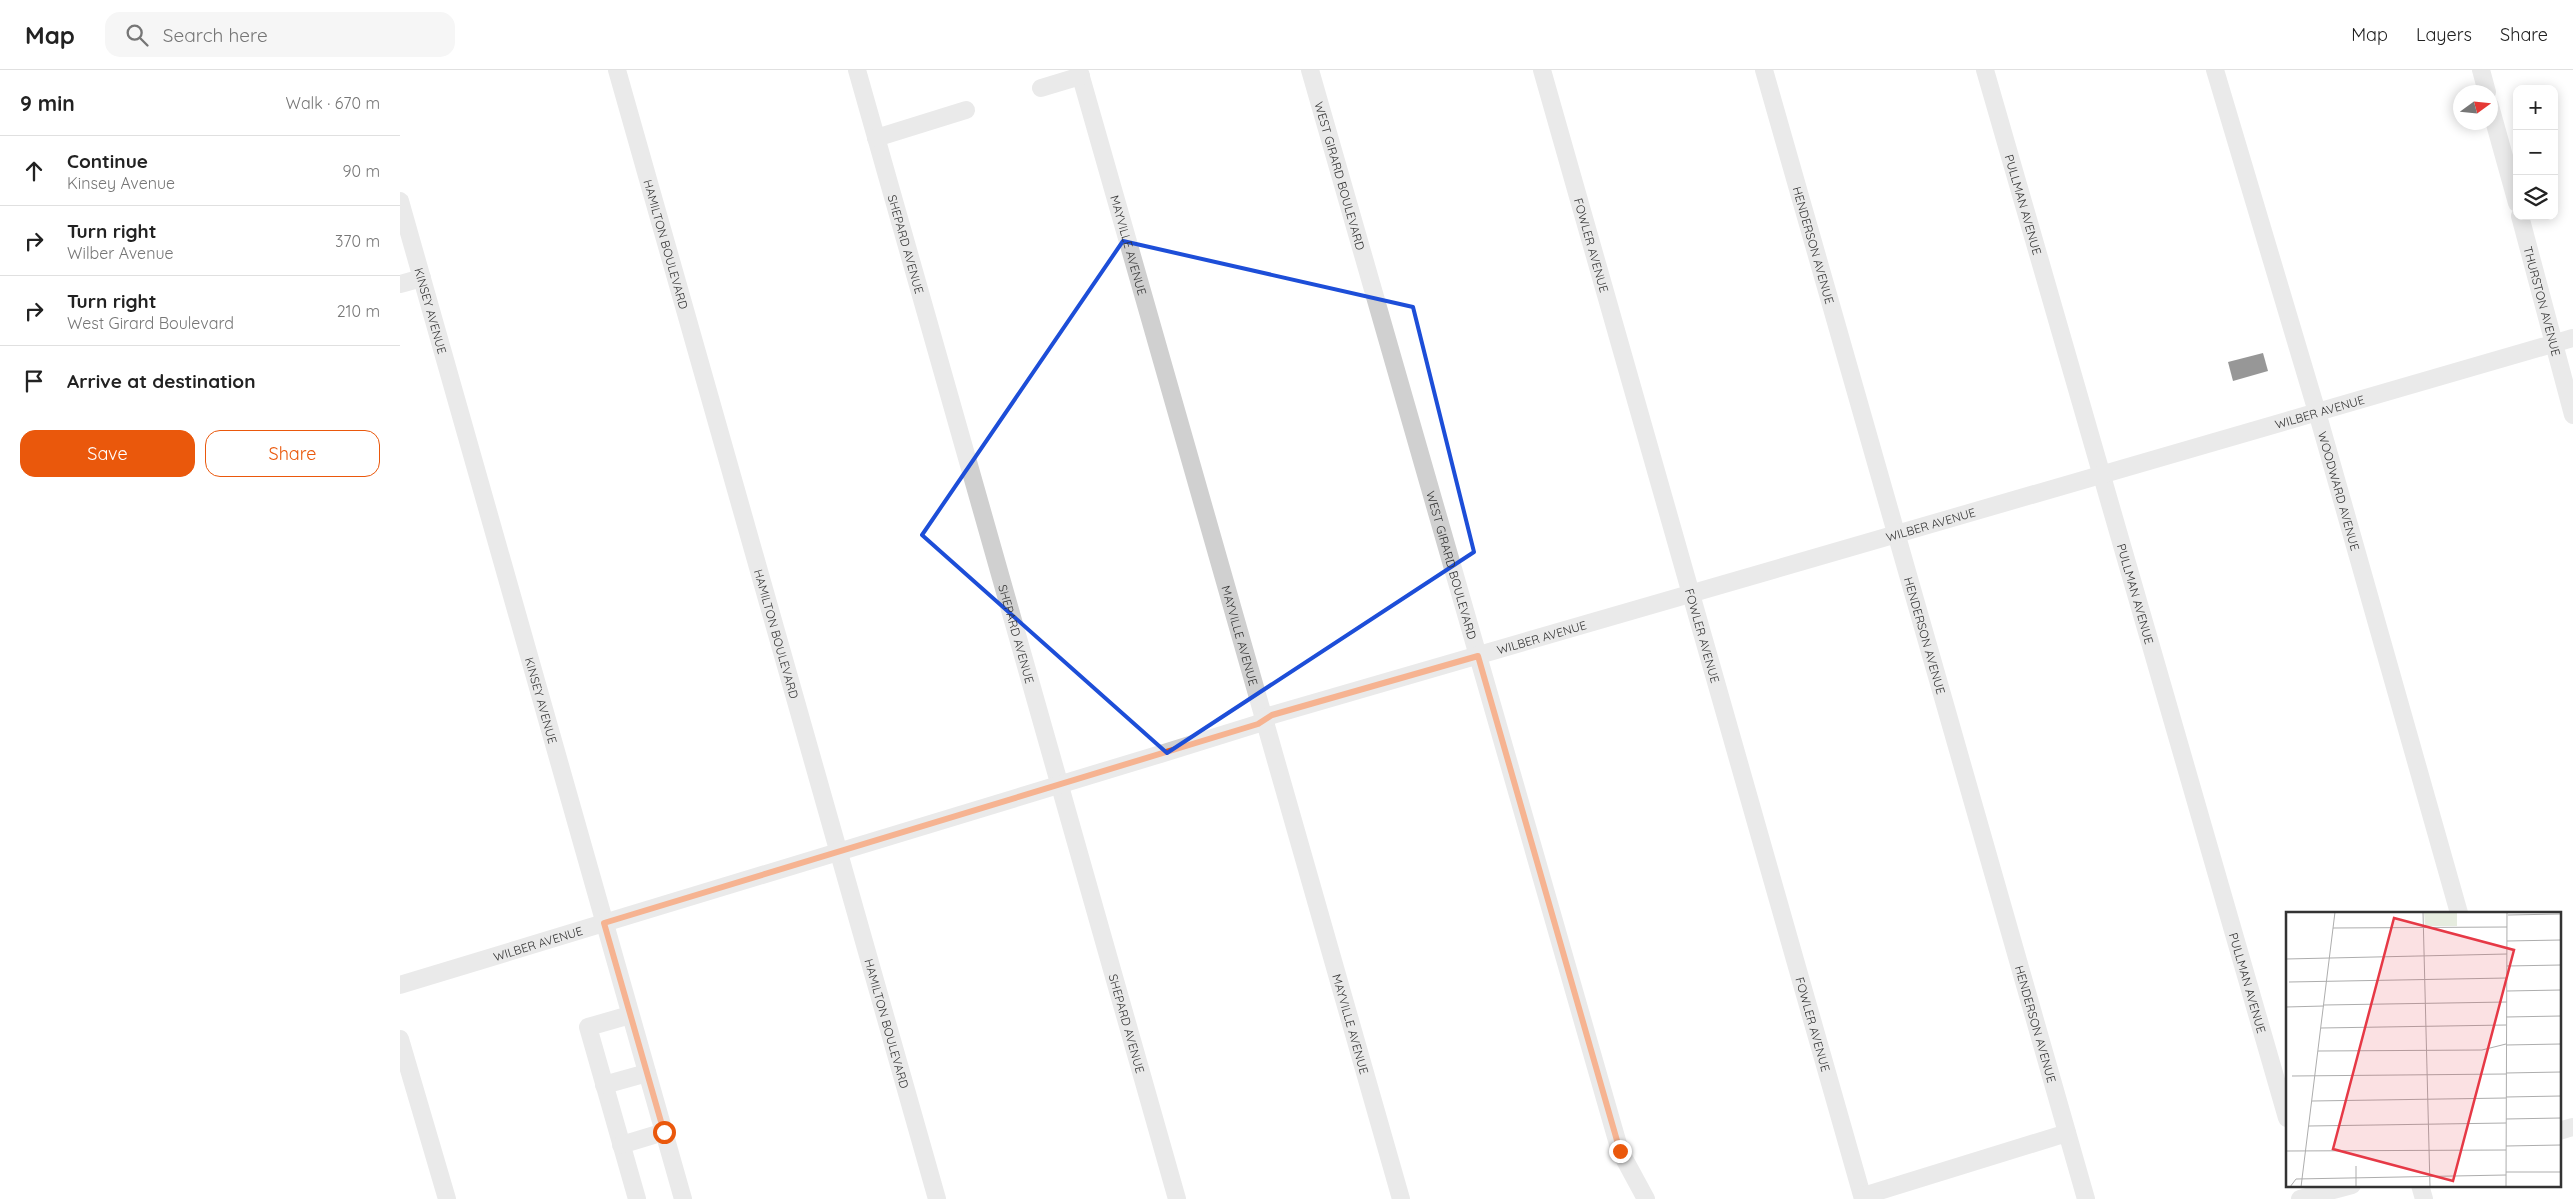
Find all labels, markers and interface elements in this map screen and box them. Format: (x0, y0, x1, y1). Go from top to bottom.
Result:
search box (105, 12, 455, 57)
text: Map (25, 20, 75, 50)
icon: search (123, 21, 151, 49)
text: Search here (163, 23, 268, 47)
text: Map (2351, 23, 2388, 46)
text: Layers (2416, 23, 2472, 46)
text: Share (2500, 23, 2548, 46)
north arrow (2453, 85, 2498, 130)
map controls (2513, 85, 2558, 220)
button: + (2513, 85, 2558, 130)
text: 9 min (20, 90, 75, 116)
text: Walk · 670 m (286, 93, 380, 113)
street label: WEST GIRARD BOULEVARD (1312, 100, 1369, 252)
button: − (2513, 130, 2558, 175)
text: Continue (67, 149, 148, 173)
street label: PULLMAN AVENUE (2002, 153, 2045, 257)
icon: ahead (20, 157, 48, 185)
text: 90 m (343, 161, 380, 181)
text: Kinsey Avenue (67, 173, 175, 193)
button: layers (2513, 175, 2558, 220)
street label: HAMILTON BOULEVARD (641, 178, 692, 311)
street label: HENDERSON AVENUE (1790, 185, 1838, 306)
street label: SHEPARD AVENUE (885, 193, 928, 296)
street label: MAYVILLE AVENUE (1108, 193, 1150, 297)
street label: FOWLER AVENUE (1571, 196, 1612, 294)
text: Turn right (67, 219, 156, 243)
icon: right (20, 227, 48, 255)
text: 370 m (335, 231, 380, 251)
text: Wilber Avenue (67, 243, 174, 263)
street label: THURSTON AVENUE (2521, 244, 2564, 358)
street label: KINSEY AVENUE (412, 266, 451, 356)
text: Turn right (67, 289, 156, 313)
icon: right (20, 297, 48, 325)
text: 210 m (337, 301, 380, 321)
text: West Girard Boulevard (67, 313, 234, 333)
icon: arrive (20, 367, 48, 395)
text: Arrive at destination (67, 369, 256, 393)
street label: WILBER AVENUE (2273, 391, 2366, 432)
button: Save (20, 430, 195, 477)
button: Share (205, 430, 380, 477)
street label: WOODWARD AVENUE (2315, 430, 2363, 552)
street label: WEST GIRARD BOULEVARD (1424, 489, 1480, 641)
street label: WILBER AVENUE (1884, 504, 1977, 544)
street label: PULLMAN AVENUE (2114, 542, 2158, 646)
street label: HAMILTON BOULEVARD (751, 567, 802, 701)
street label: HENDERSON AVENUE (1901, 575, 1949, 696)
street label: SHEPARD AVENUE (996, 583, 1038, 685)
street label: MAYVILLE AVENUE (1219, 584, 1262, 687)
street label: FOWLER AVENUE (1682, 587, 1723, 685)
street label: WILBER AVENUE (1495, 617, 1588, 657)
street label: KINSEY AVENUE (522, 655, 561, 745)
inset map (2286, 912, 2560, 1186)
street label: WILBER AVENUE (491, 922, 584, 964)
street label: PULLMAN AVENUE (2226, 931, 2270, 1035)
street label: HAMILTON BOULEVARD (862, 957, 913, 1090)
street label: HENDERSON AVENUE (2012, 964, 2060, 1085)
street label: SHEPARD AVENUE (1106, 972, 1148, 1075)
street label: MAYVILLE AVENUE (1330, 972, 1373, 1076)
street label: FOWLER AVENUE (1793, 975, 1834, 1073)
route start (653, 1121, 676, 1144)
route end (1609, 1140, 1632, 1163)

